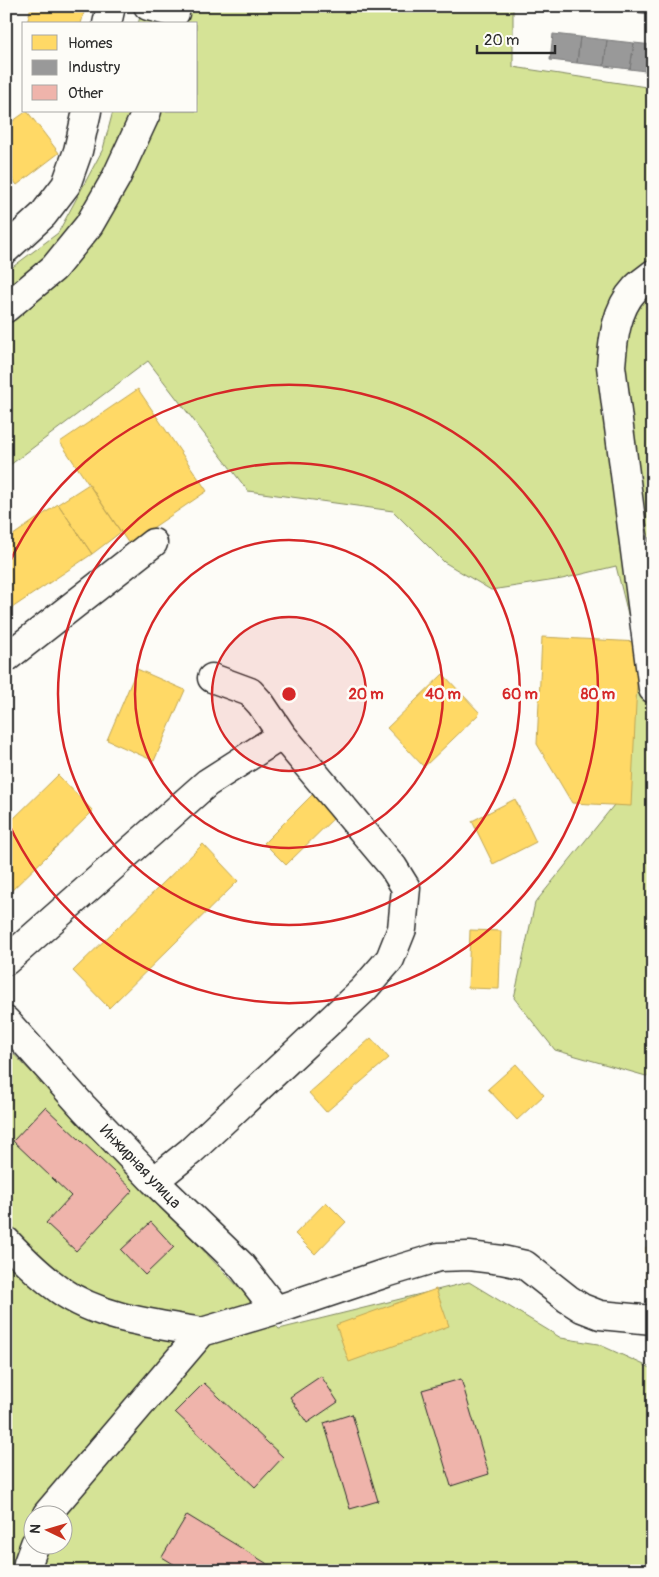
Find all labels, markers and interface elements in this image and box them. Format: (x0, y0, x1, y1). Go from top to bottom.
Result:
legend (22, 22, 198, 112)
scale bar (477, 22, 554, 54)
text: 20 m (484, 31, 519, 50)
text: Homes (68, 34, 113, 53)
text: Industry (68, 58, 121, 77)
text: Other (68, 84, 104, 103)
centre of rings (280, 685, 298, 703)
text: 20 m (348, 685, 384, 704)
text: 40 m (425, 685, 461, 704)
text: 60 m (502, 685, 538, 704)
text: 80 m (581, 685, 615, 704)
street label: Инжирная улица (95, 1121, 185, 1213)
north arrow (22, 1504, 72, 1554)
text: N (27, 1523, 44, 1534)

